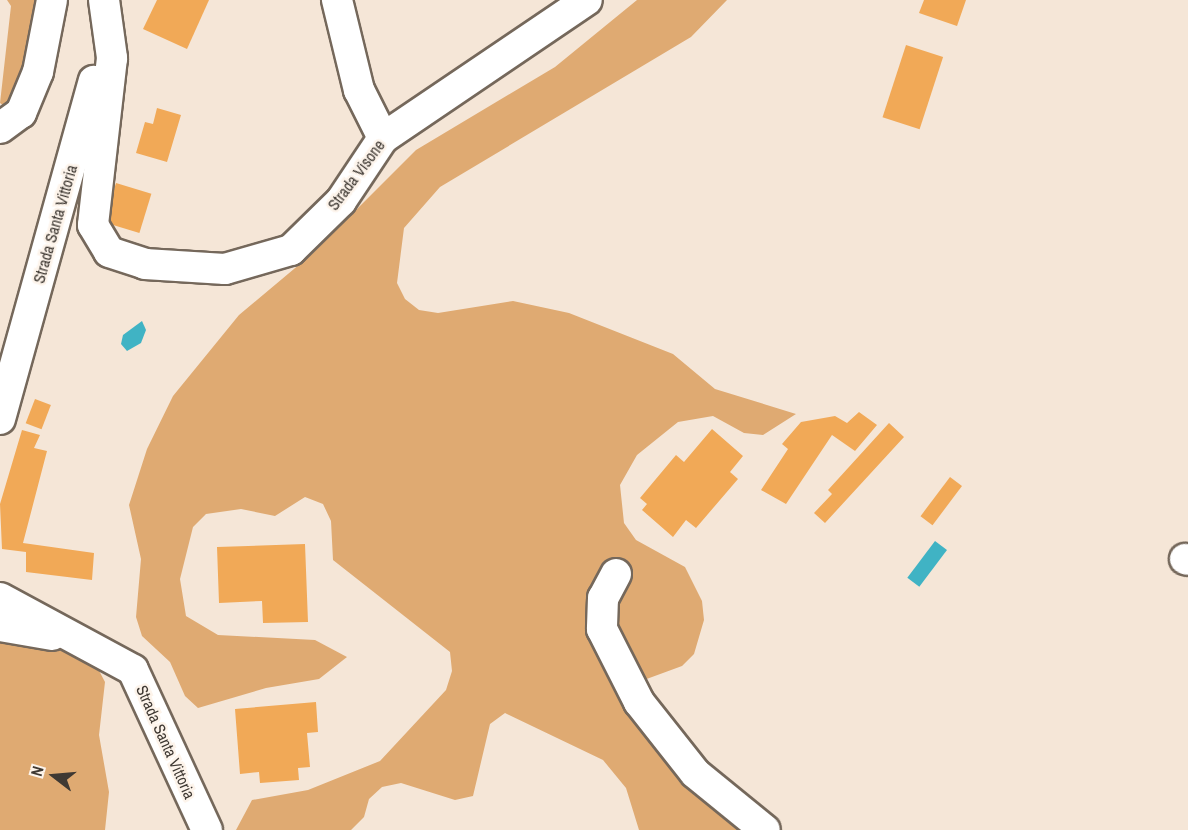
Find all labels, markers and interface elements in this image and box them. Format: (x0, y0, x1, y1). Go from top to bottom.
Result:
street label: Strada Visone (323, 136, 389, 214)
street label: Strada Santa Vittoria (29, 163, 81, 285)
street label: Strada Santa Vittoria (132, 682, 200, 802)
north arrow (24, 746, 84, 806)
text: N (25, 763, 49, 779)

